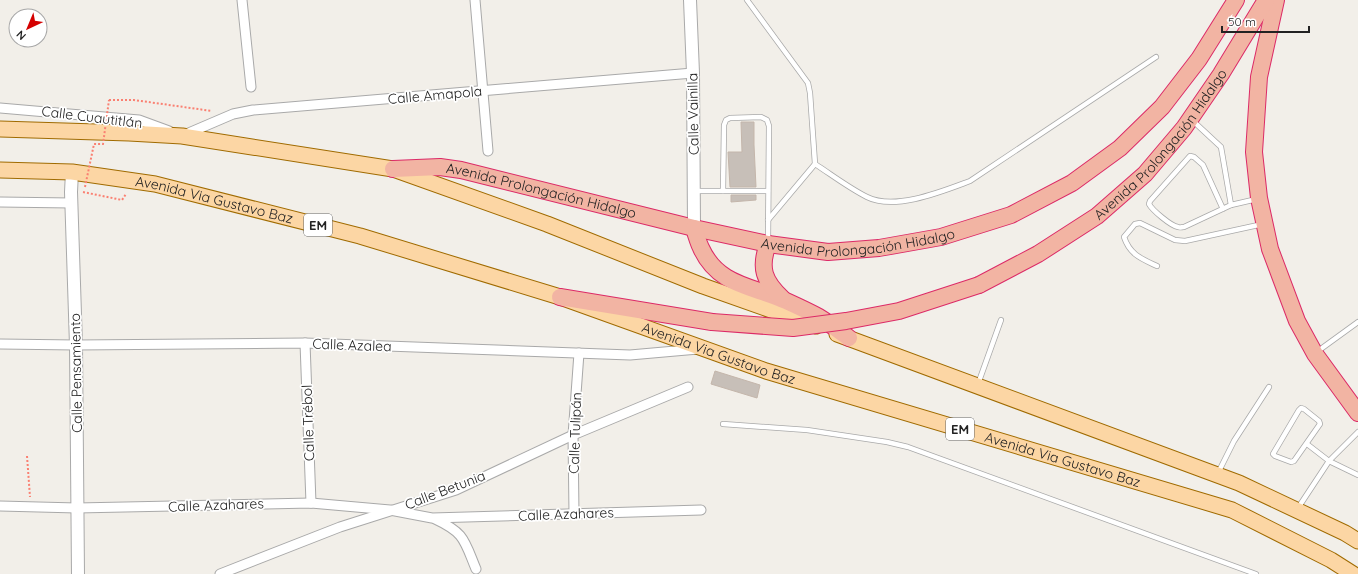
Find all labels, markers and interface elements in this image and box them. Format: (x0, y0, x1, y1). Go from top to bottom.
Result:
north arrow (8, 8, 48, 48)
scale bar (1222, 8, 1309, 34)
text: 50 m (1228, 14, 1256, 29)
text: N (13, 27, 29, 43)
street label: Avenida Prolongación Hidalgo (1090, 66, 1231, 224)
street label: Calle Vainilla (683, 73, 703, 155)
street label: Calle Amapola (387, 82, 483, 108)
street label: Calle Cuautitlán (41, 102, 143, 132)
street label: Avenida Prolongación Hidalgo (445, 159, 638, 222)
street label: Avenida Via Gustavo Baz (134, 172, 295, 228)
road number: EM (304, 214, 332, 236)
street label: Avenida Prolongación Hidalgo (760, 224, 957, 261)
street label: Calle Pensamiento (66, 313, 86, 433)
street label: Avenida Via Gustavo Baz (639, 318, 798, 388)
street label: Calle Azalea (312, 335, 392, 355)
street label: Calle Trébol (298, 384, 318, 462)
street label: Calle Tulipán (565, 392, 585, 474)
road number: EM (946, 418, 974, 440)
street label: Avenida Via Gustavo Baz (983, 428, 1143, 491)
street label: Calle Betunia (402, 466, 488, 514)
street label: Calle Azahares (168, 494, 264, 516)
street label: Calle Azahares (518, 503, 614, 525)

